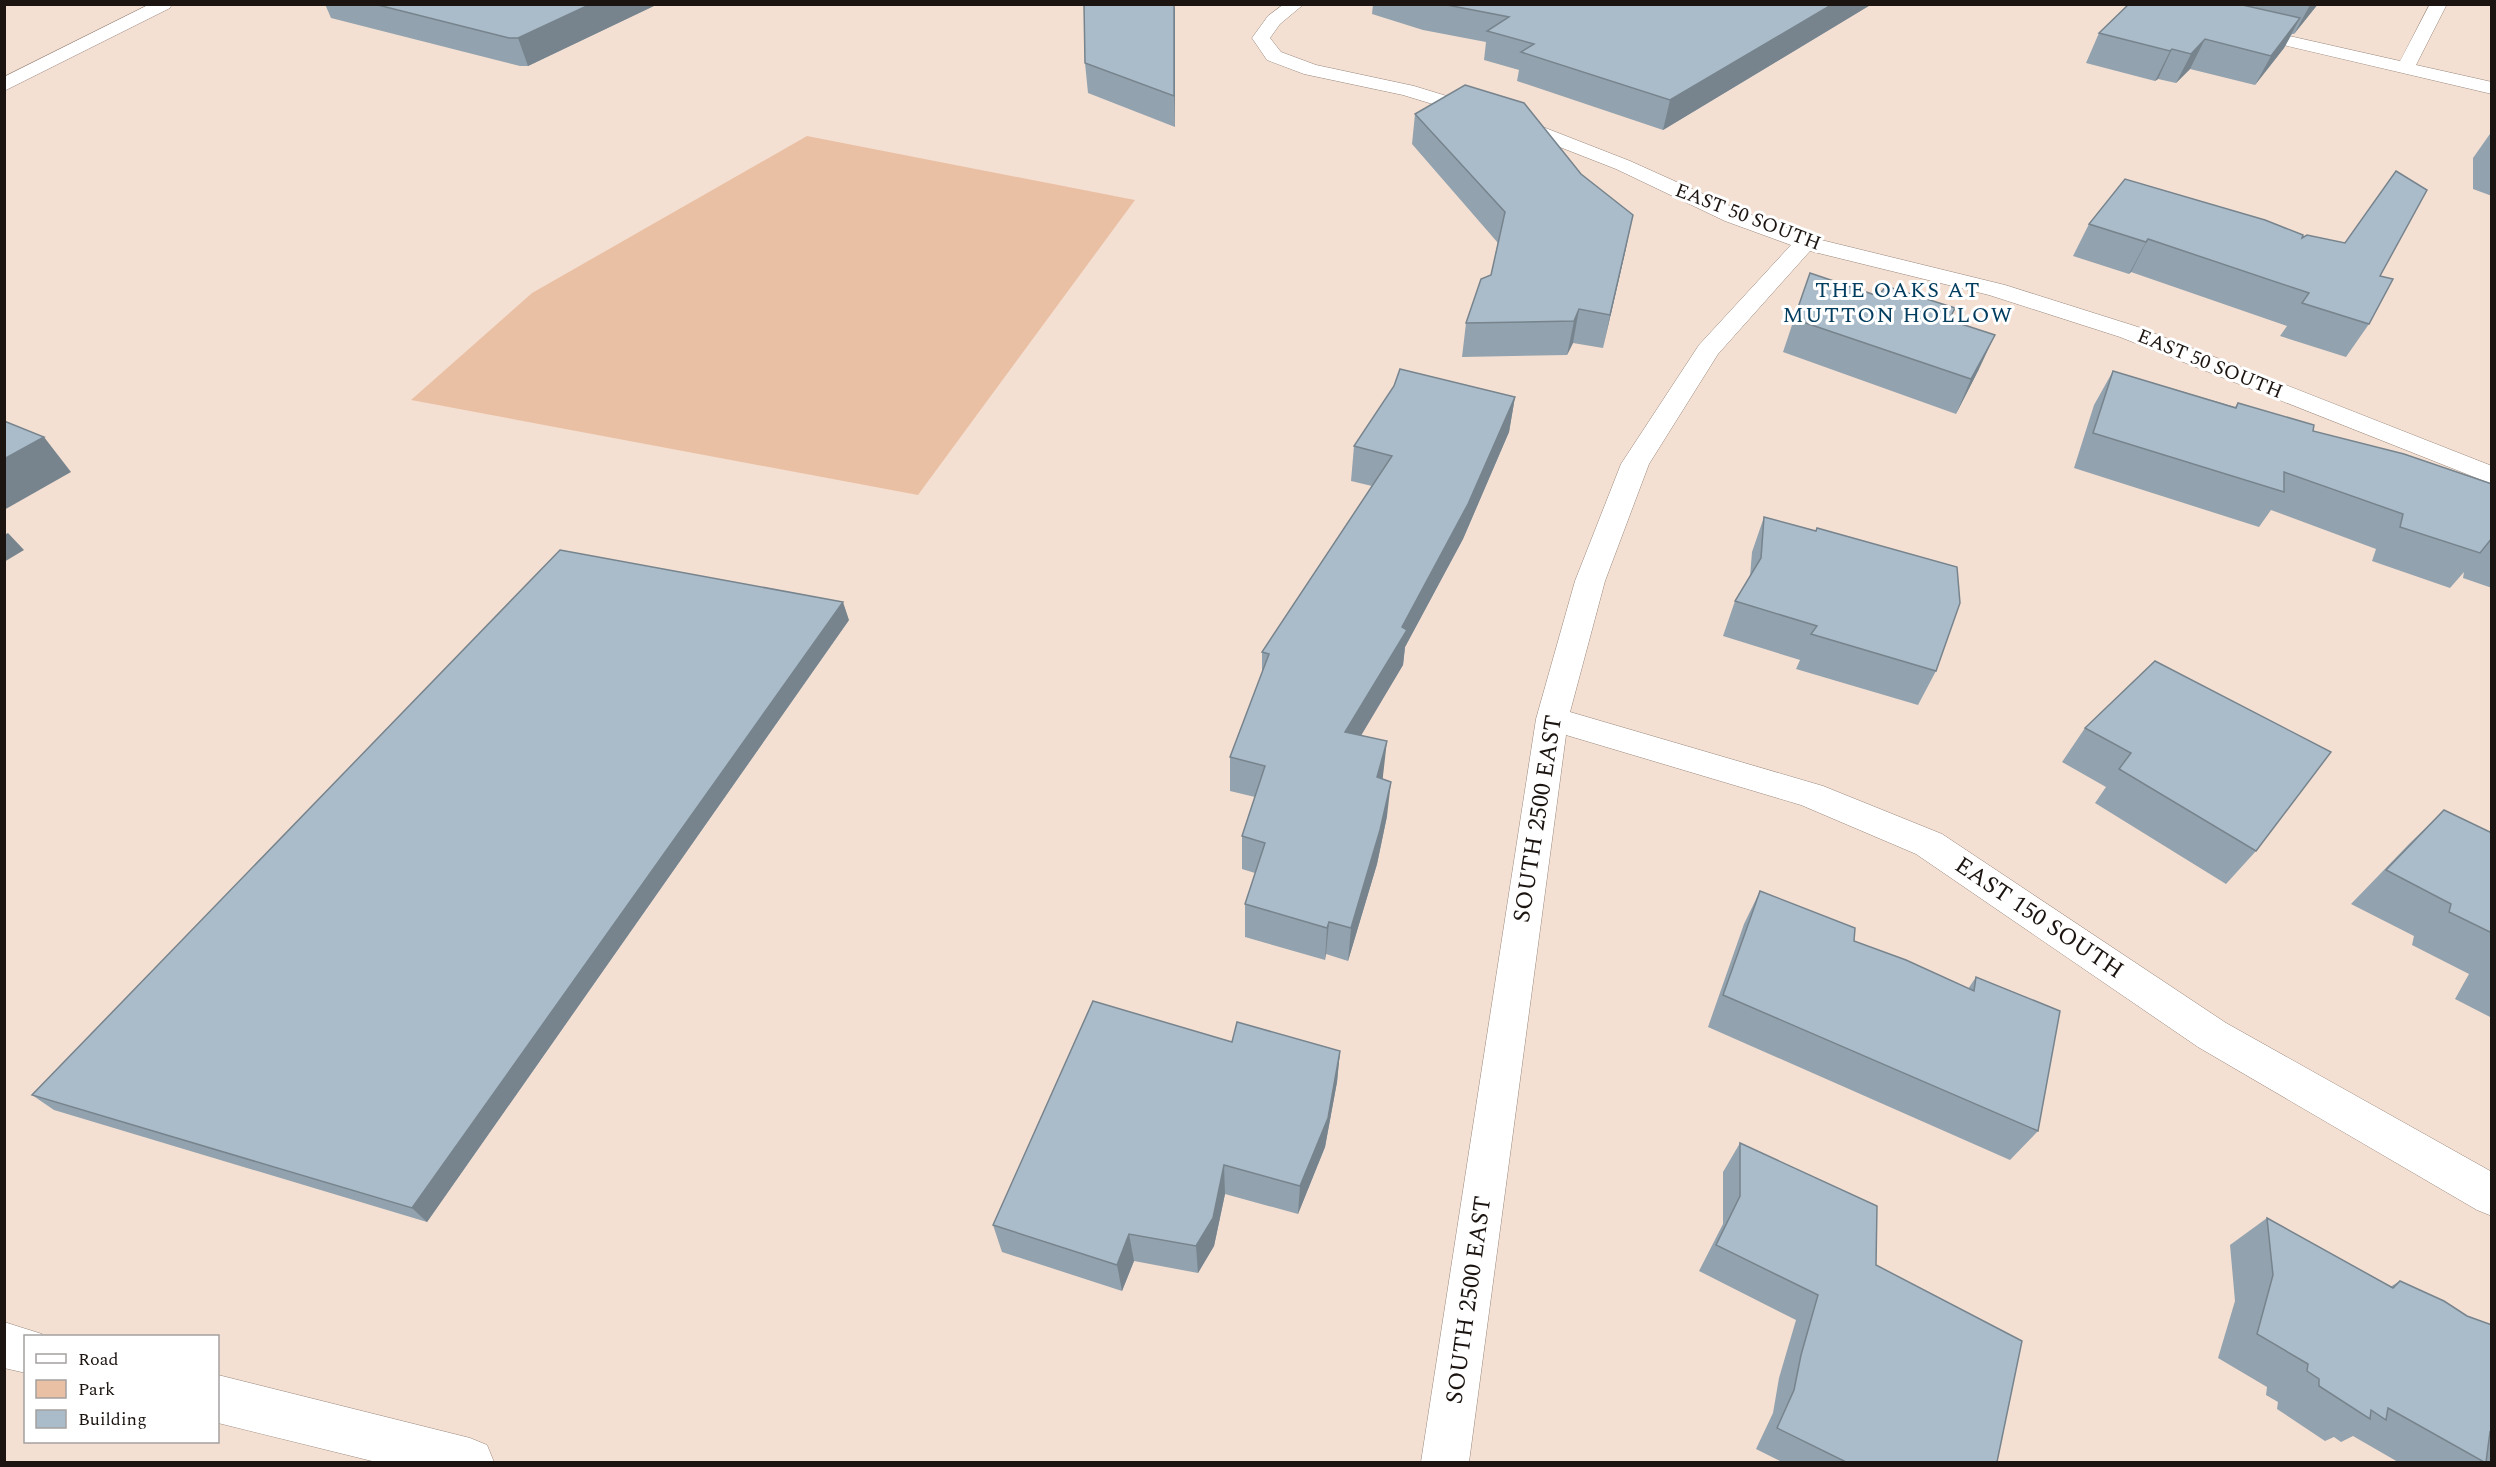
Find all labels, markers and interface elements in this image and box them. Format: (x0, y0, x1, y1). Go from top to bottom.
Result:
street label: EAST 50 SOUTH (1670, 175, 1826, 259)
district label: THE OAKS AT MUTTON HOLLOW (1782, 274, 2014, 332)
street label: EAST 50 SOUTH (2133, 321, 2287, 407)
street label: SOUTH 2500 EAST (1504, 713, 1572, 925)
street label: EAST 150 SOUTH (1947, 848, 2131, 988)
street label: SOUTH 2500 EAST (1437, 1194, 1501, 1406)
legend (24, 1335, 219, 1443)
text: Road (78, 1346, 119, 1373)
text: Park (78, 1376, 115, 1403)
text: Building (78, 1406, 147, 1433)

